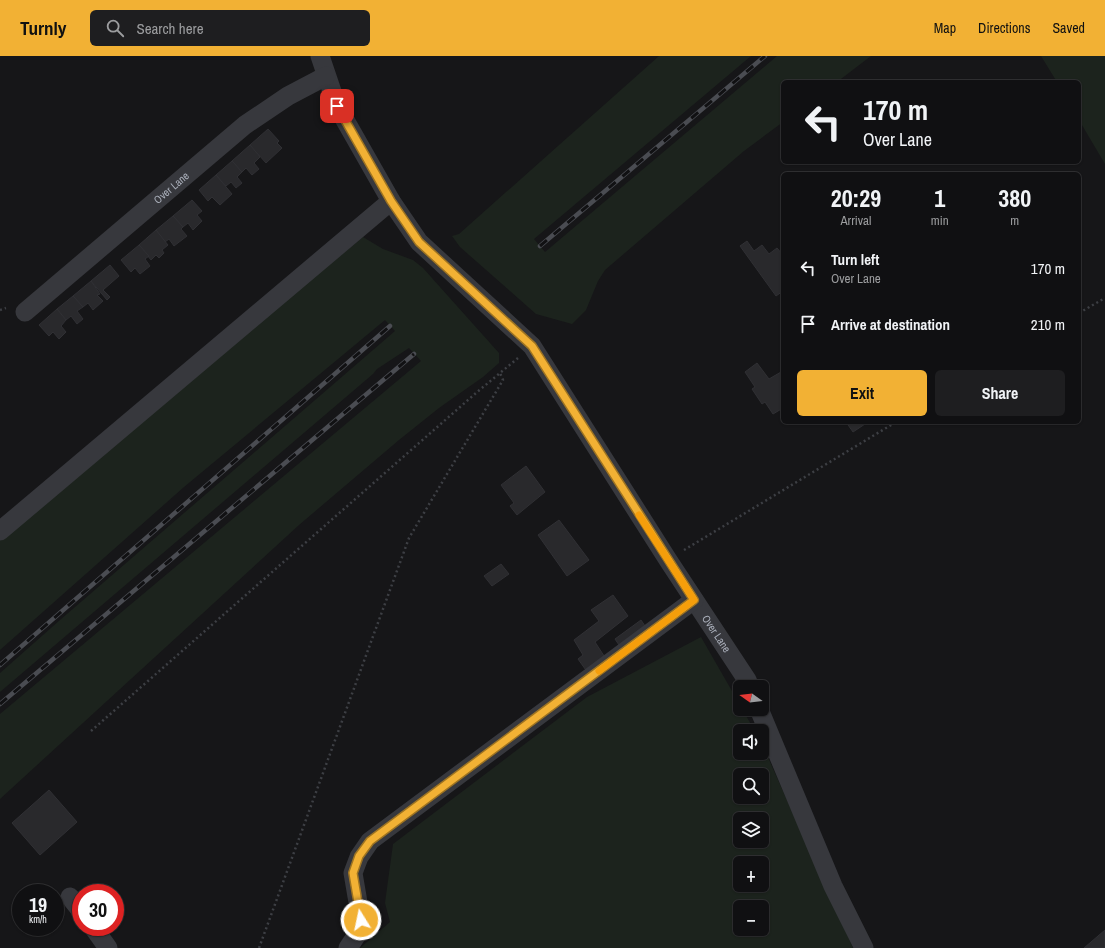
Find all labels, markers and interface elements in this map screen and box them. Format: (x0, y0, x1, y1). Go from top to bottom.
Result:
search box (90, 10, 370, 46)
text: Turnly (20, 15, 66, 41)
icon: search (104, 17, 126, 39)
text: Search here (136, 18, 204, 39)
text: Map (934, 19, 956, 37)
text: Directions (978, 19, 1030, 37)
text: Saved (1052, 19, 1085, 37)
pin (320, 89, 354, 123)
text: 170 m (863, 91, 928, 129)
icon: arrive (326, 95, 348, 117)
icon: left (797, 96, 849, 148)
text: Over Lane (863, 127, 932, 152)
street label: Over Lane (151, 169, 192, 207)
text: 20:29 (831, 182, 881, 214)
text: 1 (934, 182, 945, 214)
text: 380 (998, 182, 1031, 214)
text: Arrival (841, 212, 871, 229)
text: min (931, 212, 949, 229)
text: m (1010, 212, 1019, 229)
text: Turn left (831, 249, 879, 270)
icon: left (797, 257, 819, 279)
text: 170 m (1031, 258, 1065, 279)
text: Over Lane (831, 270, 881, 287)
icon: arrive (797, 313, 819, 335)
text: Arrive at destination (831, 314, 950, 335)
text: 210 m (1031, 314, 1065, 335)
button: Exit (797, 370, 927, 416)
button: Share (935, 370, 1065, 416)
street label: Over Lane (699, 612, 734, 655)
north arrow (733, 680, 769, 716)
map controls (733, 680, 769, 936)
button: sound (733, 724, 769, 760)
button: search (733, 768, 769, 804)
button: layers (733, 812, 769, 848)
button: + (733, 856, 769, 892)
speed limit sign: 30 (72, 884, 124, 936)
text: 19 (29, 891, 47, 918)
position arrow (340, 899, 382, 941)
button: − (733, 900, 769, 936)
text: km/h (29, 913, 47, 926)

